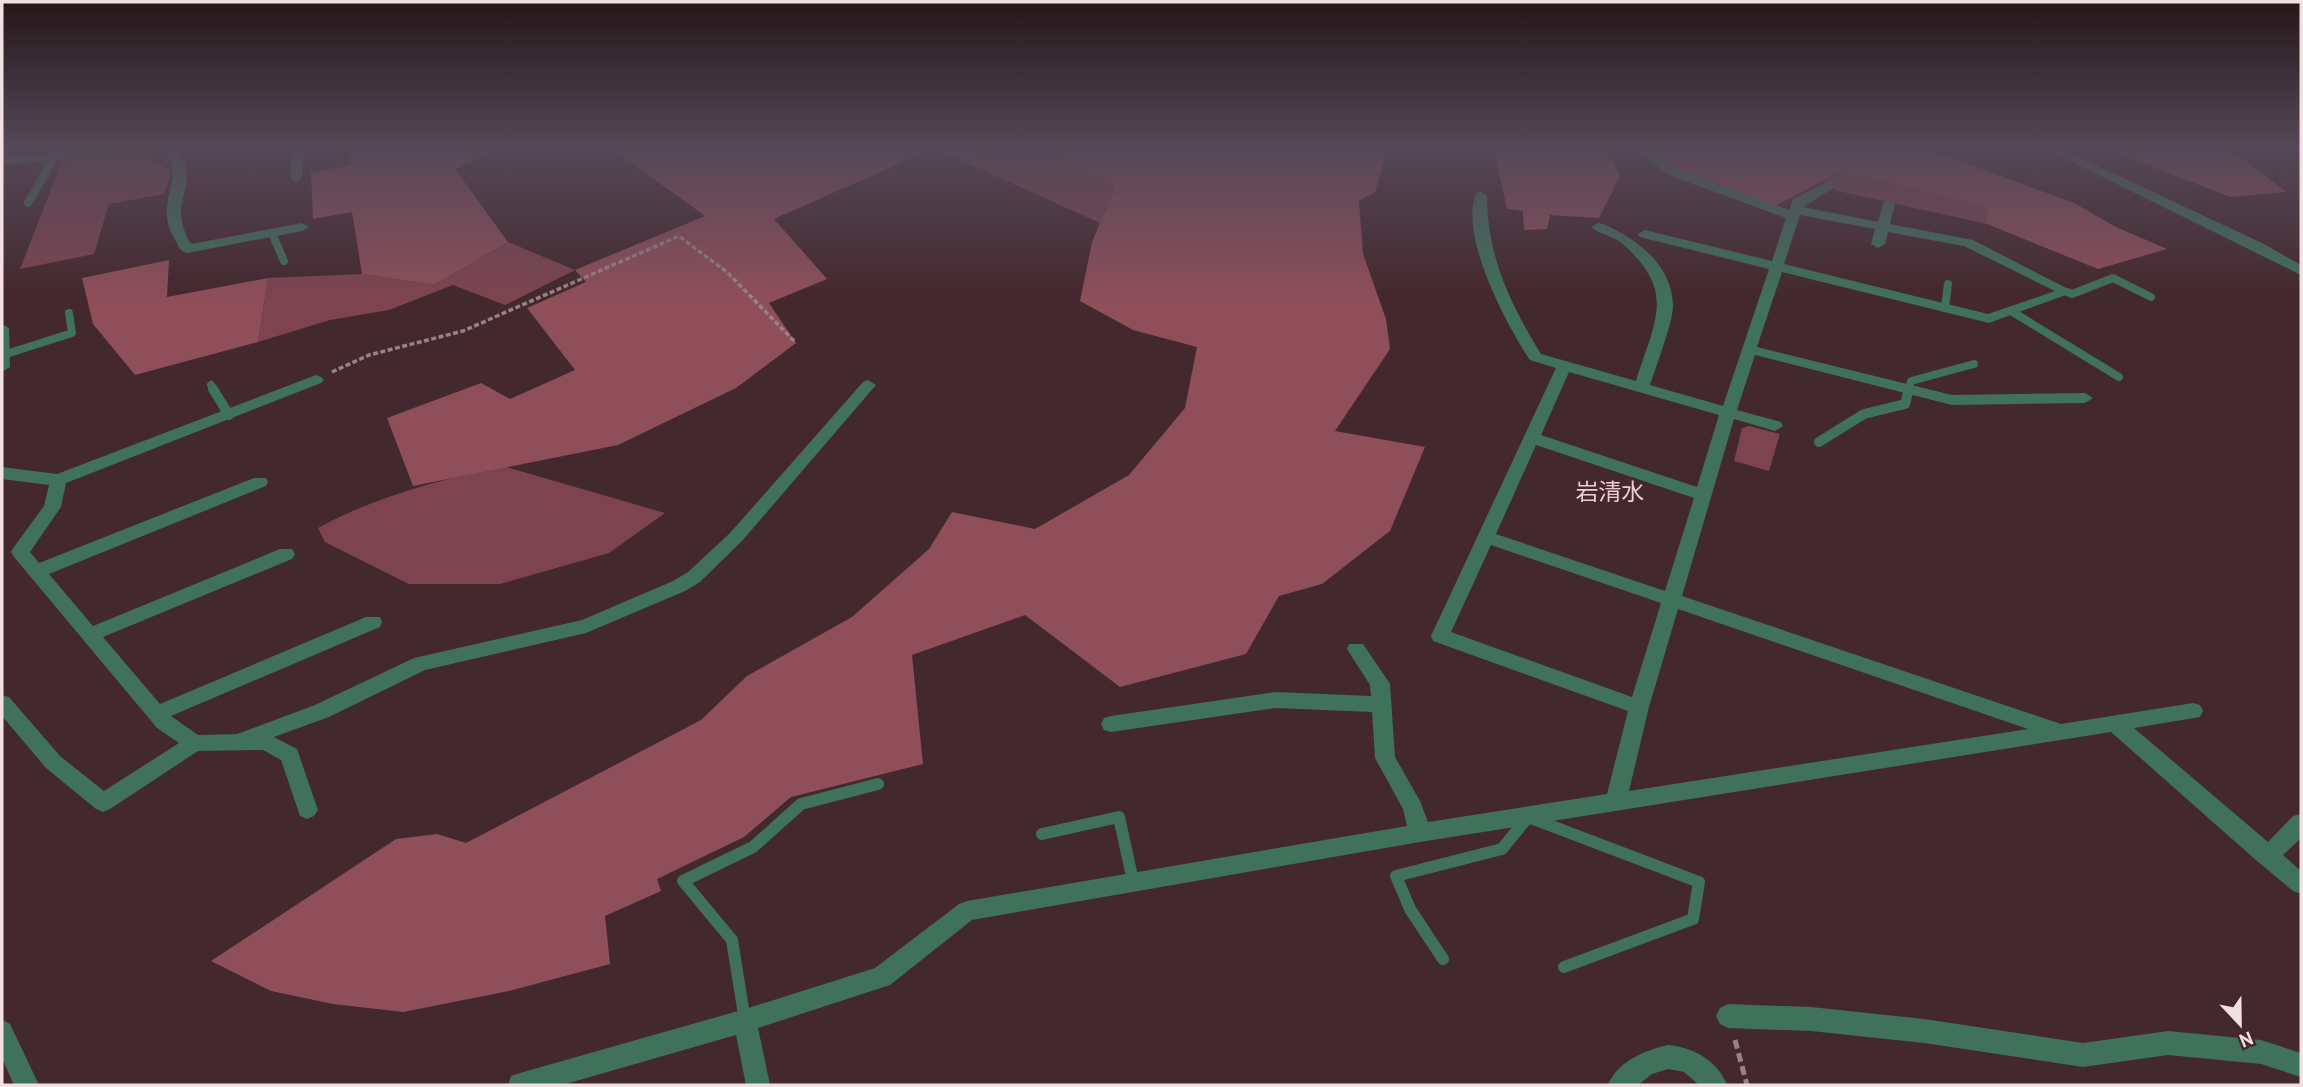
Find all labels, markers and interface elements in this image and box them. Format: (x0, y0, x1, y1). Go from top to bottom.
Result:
district label: 岩清水 (1576, 477, 1645, 506)
north arrow (2205, 989, 2275, 1059)
text: N (2236, 1026, 2257, 1053)

